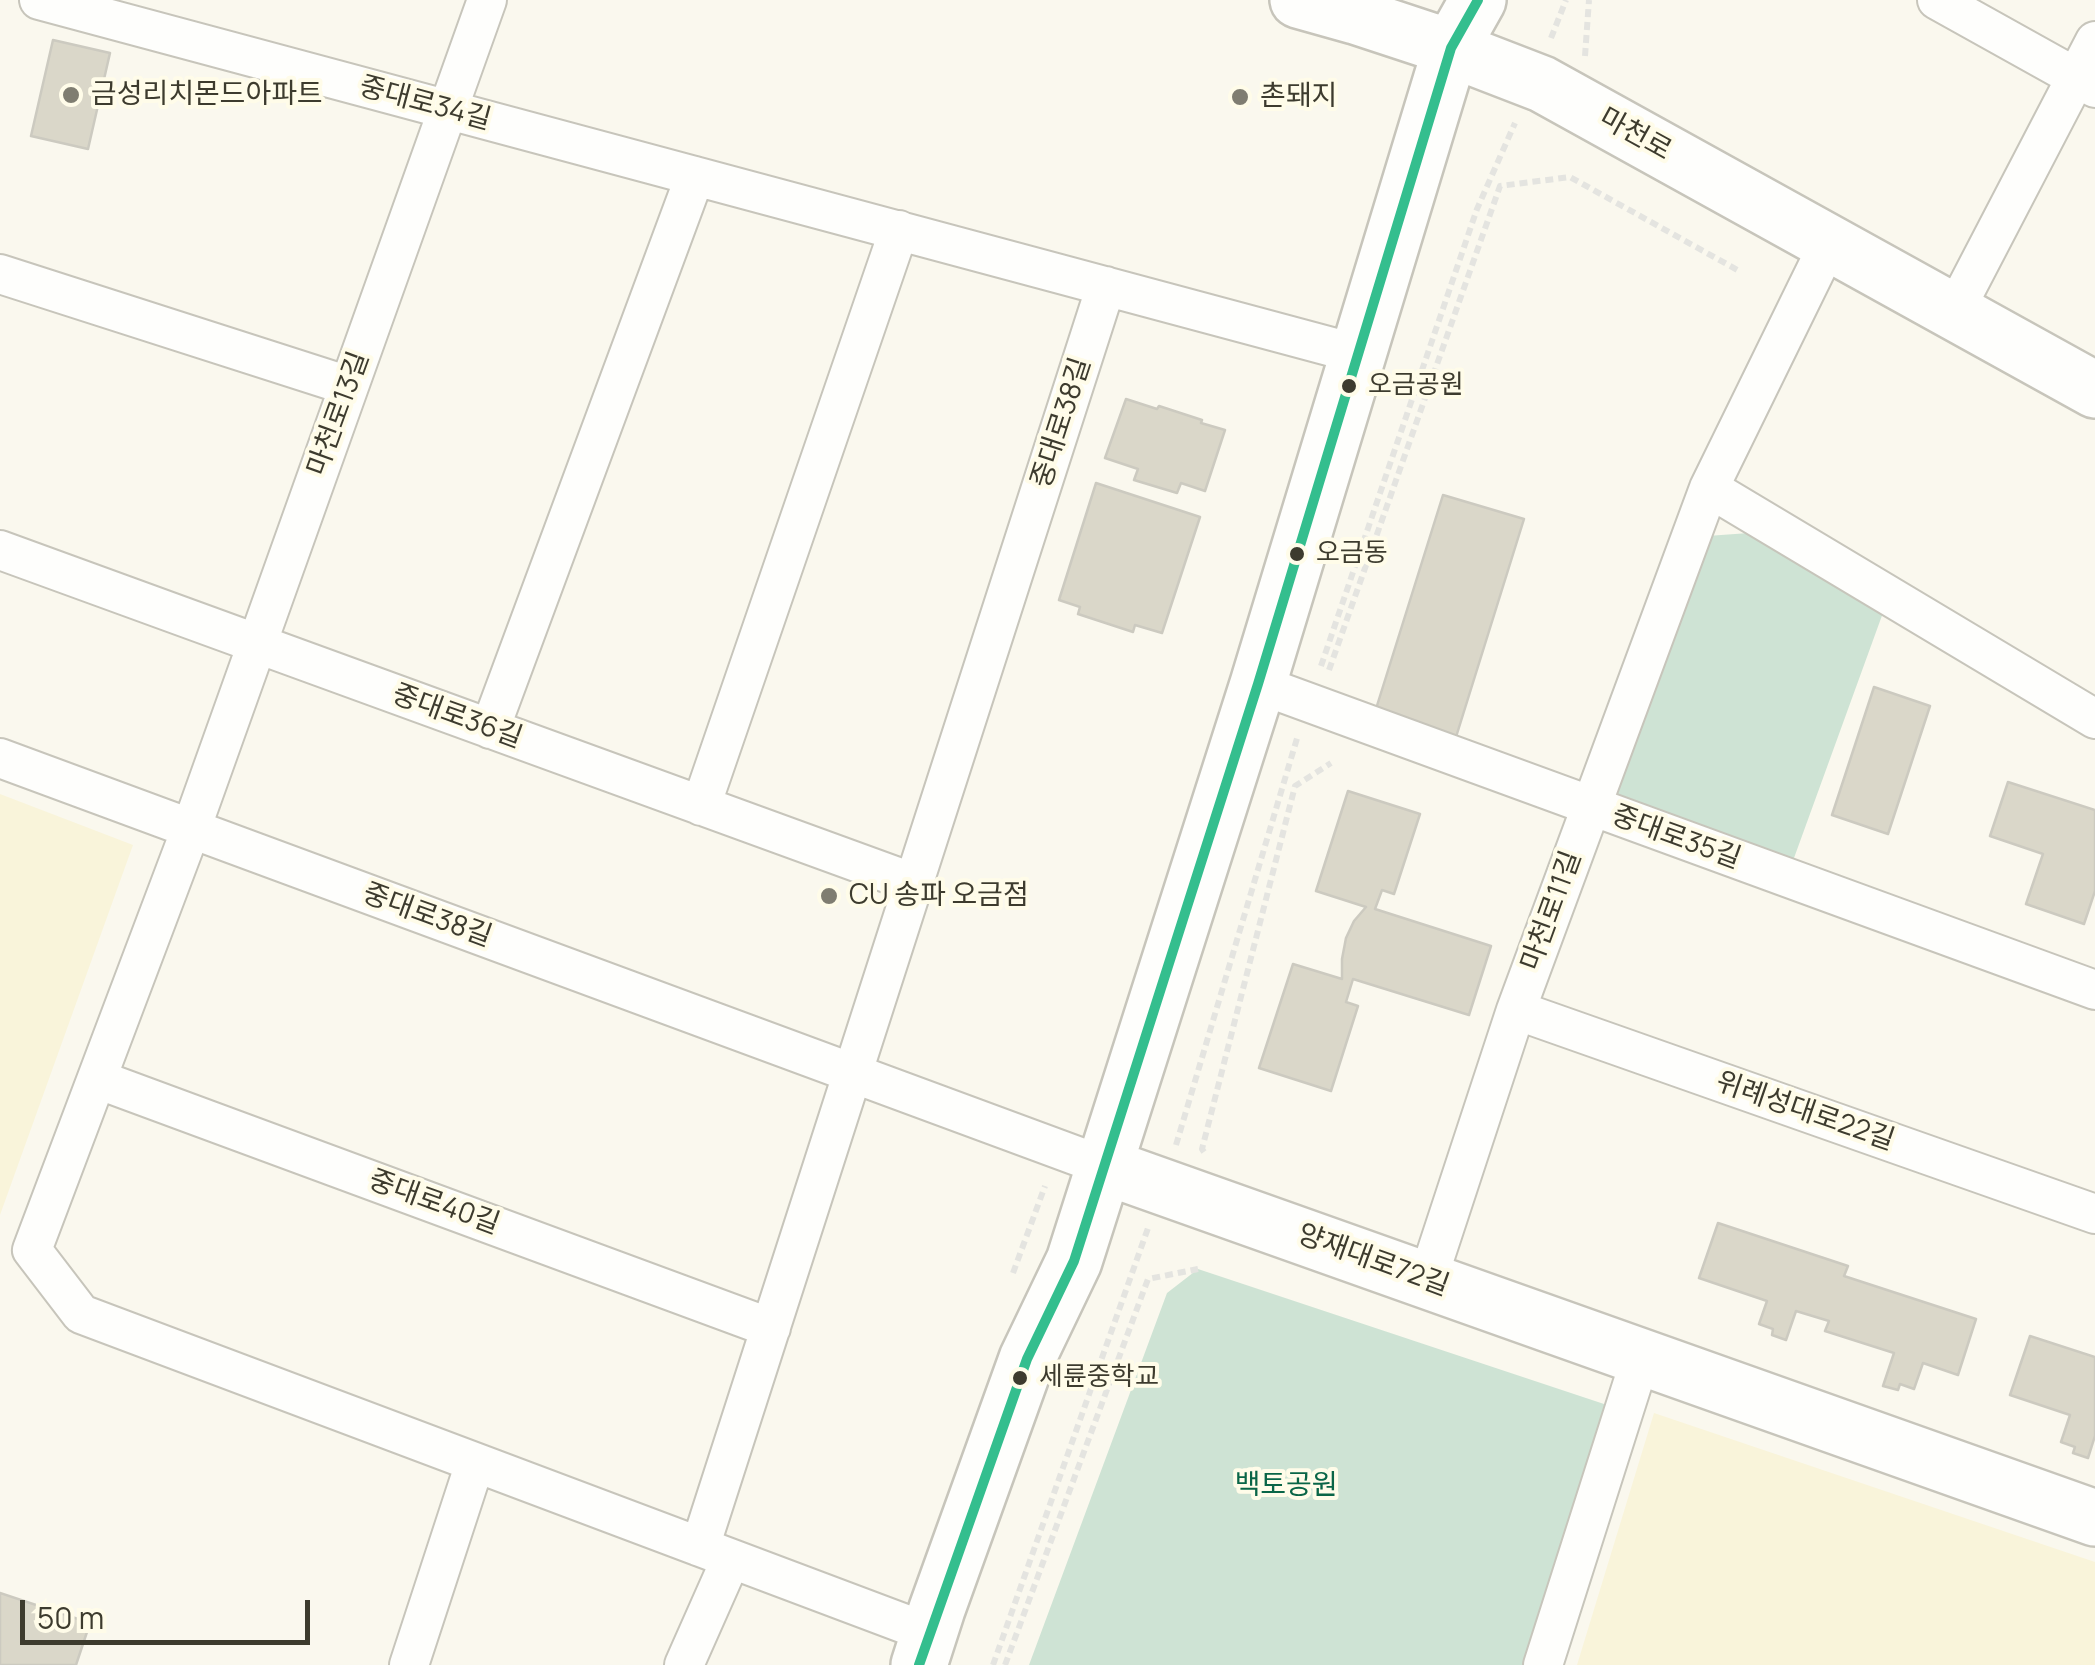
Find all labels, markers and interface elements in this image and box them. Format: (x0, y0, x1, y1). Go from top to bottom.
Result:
street label: 중대로34길 (355, 70, 495, 138)
place label: 금성리치몬드아파트 (91, 78, 323, 112)
place label: 촌돼지 (1260, 80, 1337, 114)
marker: 금성리치몬드아파트 (60, 84, 82, 106)
marker: 촌돼지 (1229, 86, 1251, 108)
street label: 마천로 (1593, 102, 1677, 168)
street label: 마천로13길 (301, 347, 377, 481)
street label: 중대로38길 (1025, 354, 1099, 492)
place label: 오금공원 (1368, 370, 1464, 402)
marker: 오금공원 (1339, 376, 1359, 396)
place label: 오금동 (1316, 538, 1388, 570)
marker: 오금동 (1287, 544, 1307, 564)
street label: 중대로36길 (387, 678, 527, 756)
street label: 중대로35길 (1607, 799, 1745, 877)
street label: 마천로11길 (1515, 847, 1589, 975)
street label: 중대로38길 (358, 877, 496, 955)
place label: CU 송파 오금점 (849, 879, 1029, 913)
marker: CU 송파 오금점 (818, 885, 840, 907)
street label: 위례성대로22길 (1711, 1066, 1899, 1158)
street label: 중대로40길 (364, 1164, 504, 1242)
street label: 양재대로72길 (1293, 1218, 1453, 1304)
place label: 세륜중학교 (1039, 1362, 1159, 1394)
marker: 세륜중학교 (1010, 1368, 1030, 1388)
park label: 백토공원 (1234, 1469, 1338, 1503)
scale bar (25, 1580, 315, 1642)
text: 50 m (37, 1597, 104, 1638)

